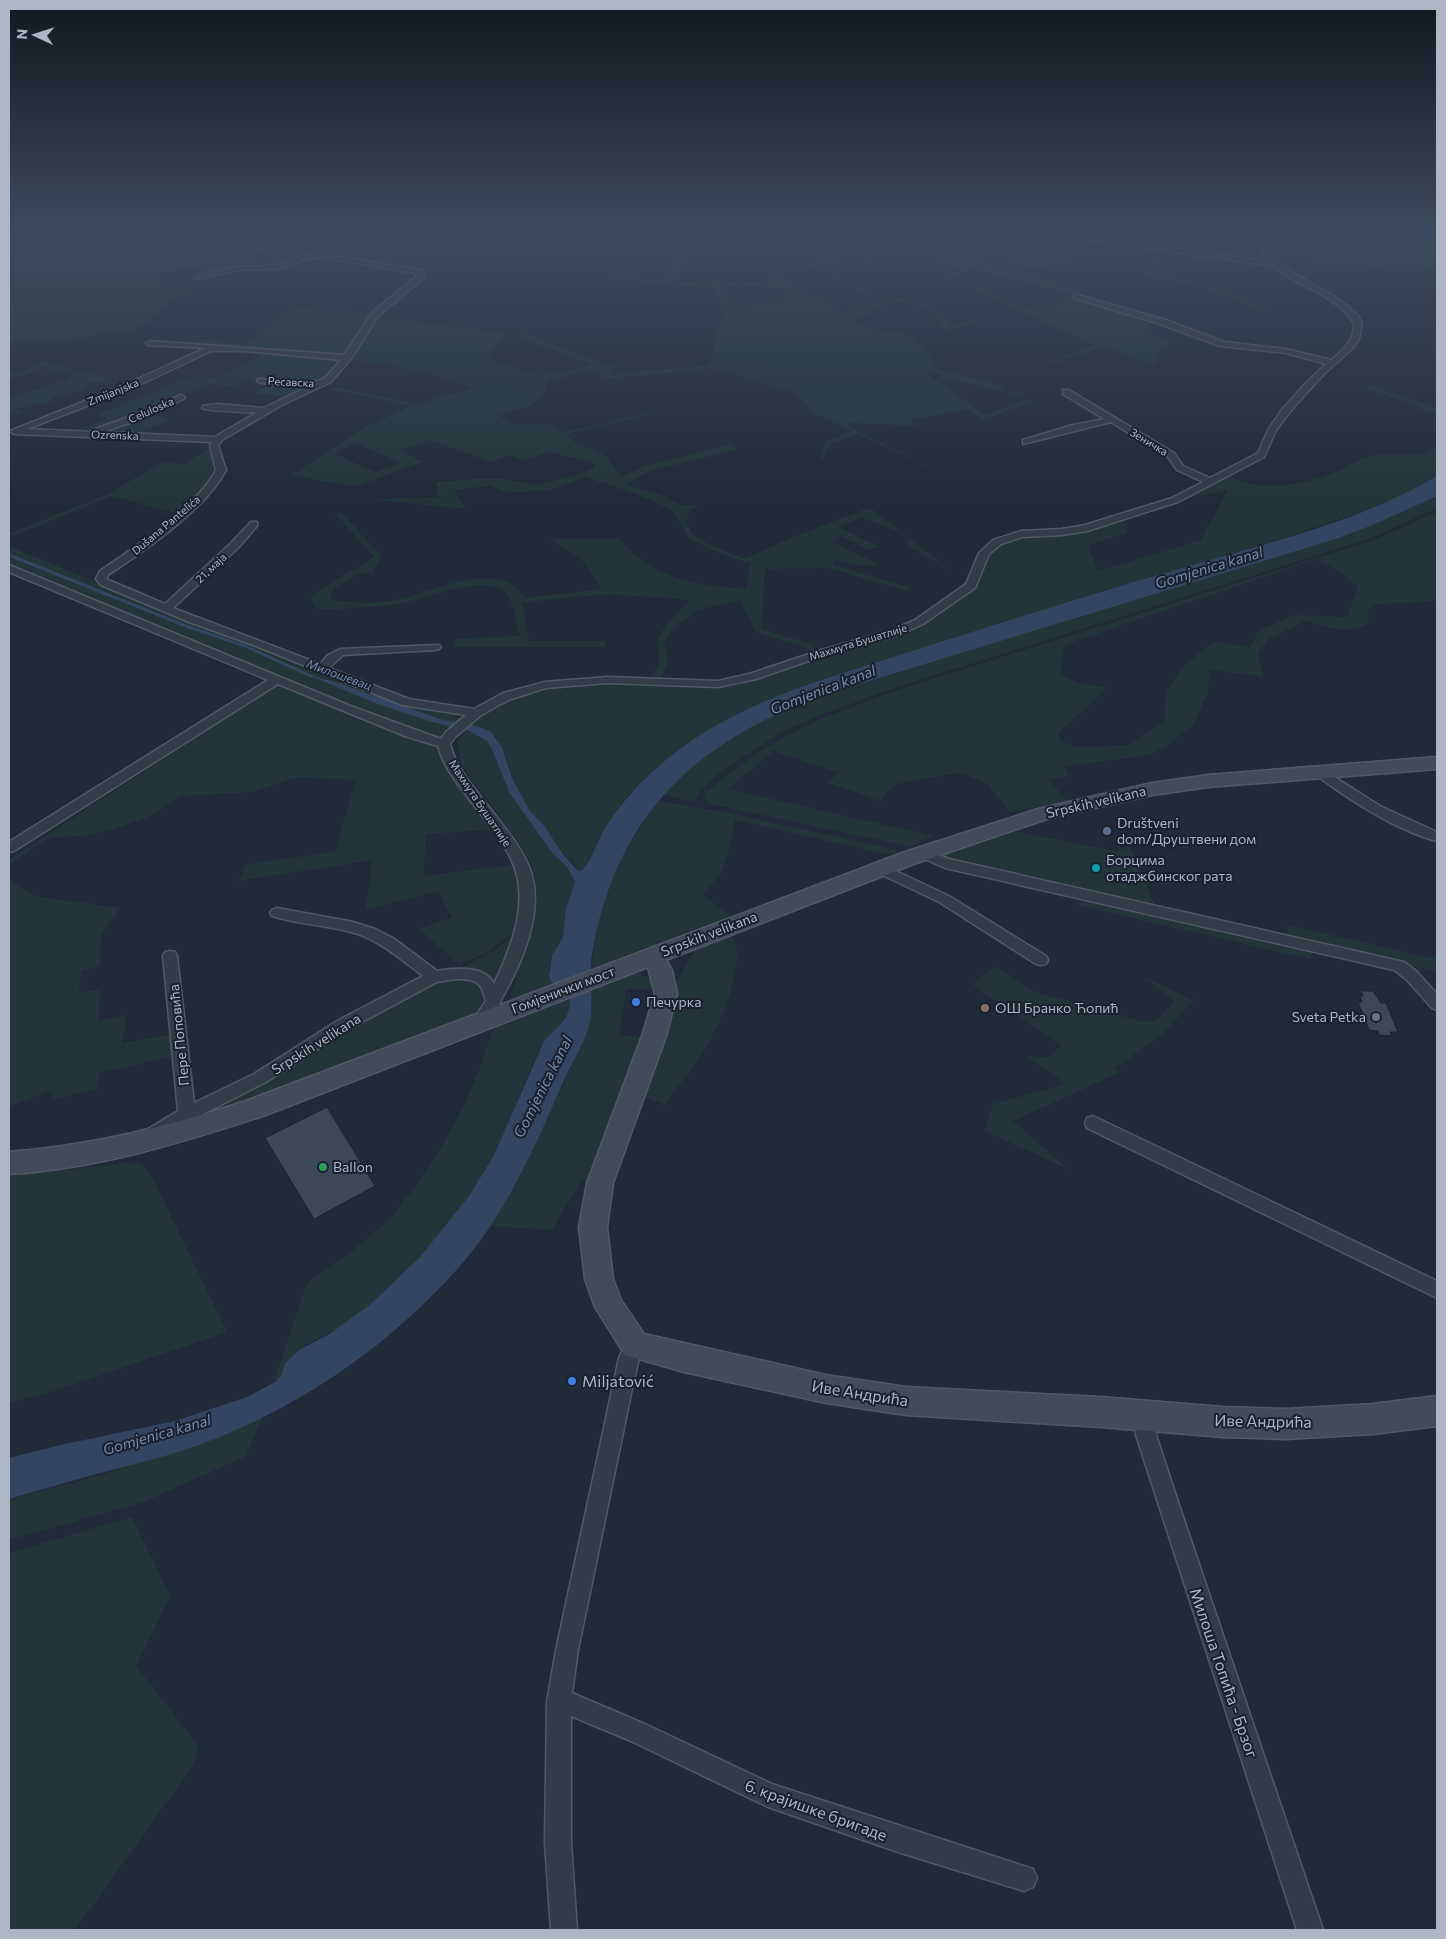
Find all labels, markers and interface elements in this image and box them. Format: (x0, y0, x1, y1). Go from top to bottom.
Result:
north arrow (10, 10, 60, 60)
text: N (13, 28, 30, 40)
street label: Ресавска (267, 374, 315, 389)
street label: Zmijanjska (85, 375, 140, 408)
street label: Celuloska (126, 394, 175, 425)
street label: Зеничка (1128, 425, 1171, 458)
street label: Ozrenska (91, 427, 139, 442)
street label: Dušana Pantelića (129, 492, 202, 557)
water label: Gomjenica kanal (1153, 542, 1266, 592)
street label: 21. маја (192, 550, 229, 585)
street label: Махмута Бушатлије (807, 620, 909, 663)
water label: Милошевац (305, 656, 374, 692)
water label: Gomjenica kanal (767, 660, 879, 717)
street label: Махмута Бушатлије (447, 757, 514, 849)
street label: Srpskih velikana (1044, 782, 1147, 821)
place label: Društveni dom/Друштвени дом (1117, 814, 1256, 847)
marker: Društveni dom/Друштвени дом (1101, 825, 1113, 837)
place label: Борцима отаджбинског рата (1106, 851, 1232, 884)
marker: Борцима отаджбинског рата (1090, 862, 1102, 874)
street label: Srpskih velikana (658, 907, 759, 960)
street label: Гомјенички мост (509, 962, 617, 1017)
street label: Пере Поповића (165, 983, 192, 1087)
place label: Печурка (646, 993, 701, 1010)
marker: Печурка (630, 996, 642, 1008)
place label: ОШ Бранко Ћопић (995, 999, 1118, 1016)
marker: ОШ Бранко Ћопић (979, 1002, 991, 1014)
place label: Sveta Petka (1292, 1008, 1366, 1025)
street label: Srpskih velikana (268, 1009, 363, 1078)
marker: Sveta Petka (1370, 1011, 1382, 1023)
water label: Gomjenica kanal (509, 1032, 576, 1140)
place label: Ballon (333, 1158, 373, 1175)
marker: Ballon (317, 1161, 329, 1173)
place label: Miljatović (582, 1371, 654, 1390)
marker: Miljatović (566, 1375, 578, 1387)
street label: Иве Андрића (810, 1375, 910, 1410)
water label: Gomjenica kanal (101, 1410, 214, 1458)
street label: Иве Андрића (1214, 1410, 1312, 1431)
street label: Милоша Топића - Брзог (1186, 1585, 1263, 1760)
street label: 6. крајишке бригаде (742, 1775, 890, 1844)

